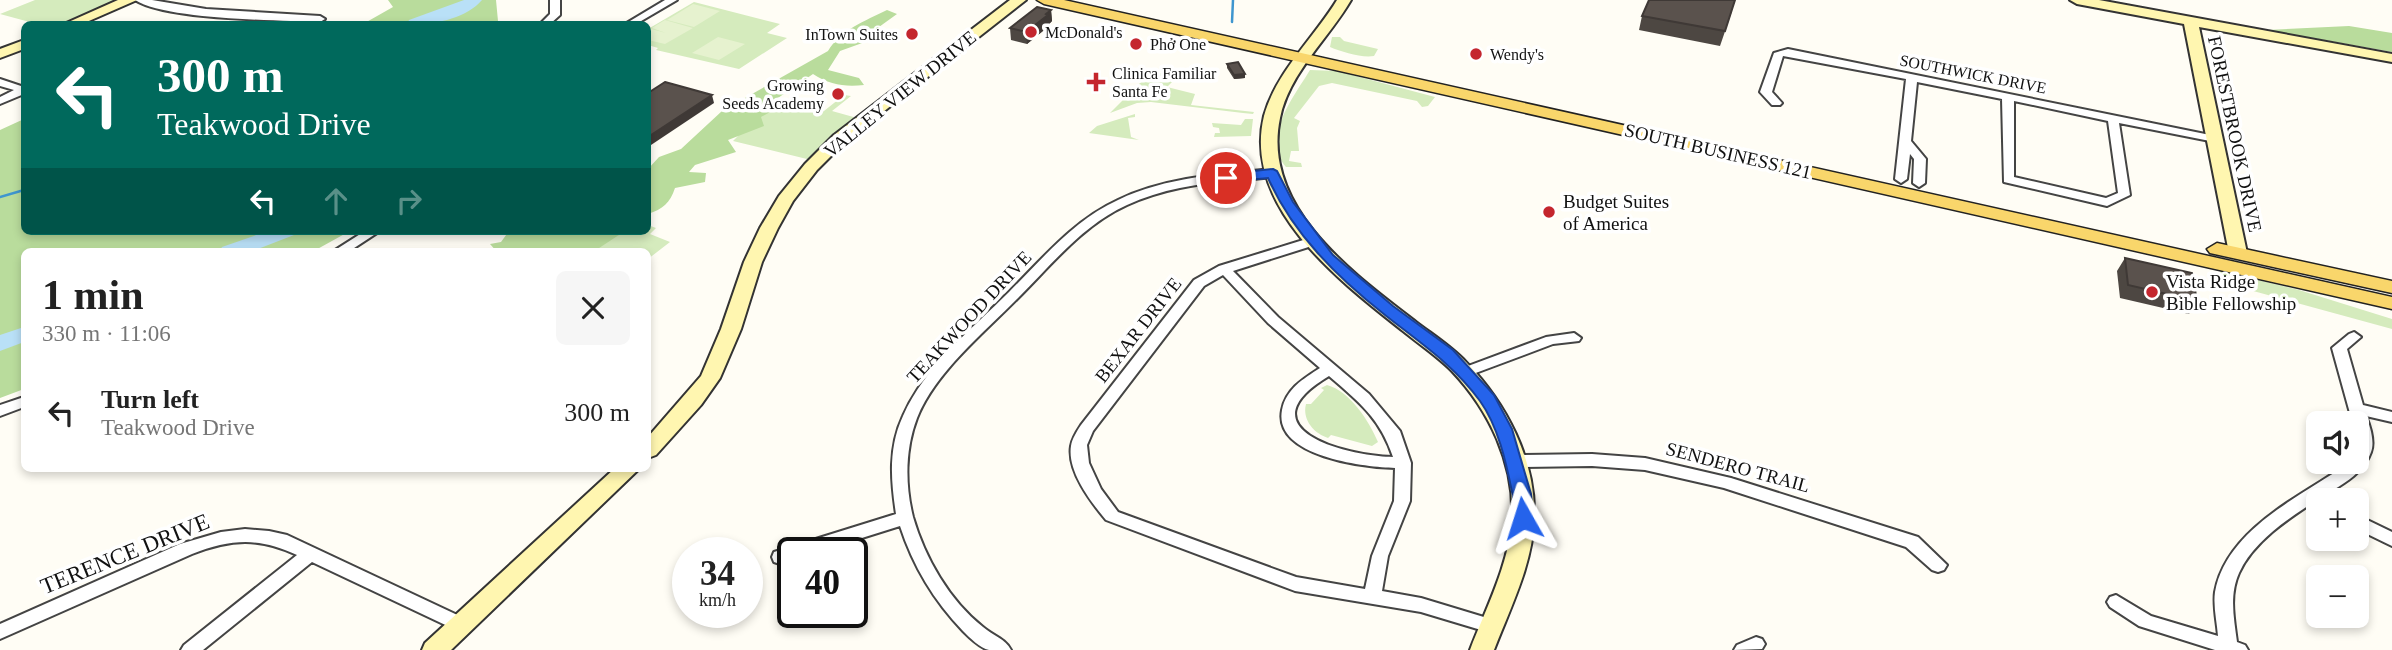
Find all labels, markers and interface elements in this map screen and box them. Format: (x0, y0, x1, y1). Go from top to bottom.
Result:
marker: McDonald's (1023, 24, 1039, 40)
place label: McDonald's (1045, 24, 1123, 41)
place label: InTown Suites (805, 26, 898, 43)
street label: VALLEY VIEW DRIVE (820, 26, 980, 162)
marker: InTown Suites (904, 26, 920, 42)
street label: FORESTBROOK DRIVE (2204, 34, 2266, 234)
marker: Phở One (1128, 36, 1144, 52)
place label: Phở One (1150, 36, 1206, 53)
marker: Wendy's (1468, 46, 1484, 62)
place label: Wendy's (1490, 46, 1544, 64)
text: 300 m (157, 48, 284, 103)
icon: left (42, 49, 133, 140)
street label: SOUTHWICK DRIVE (1898, 51, 2048, 97)
place label: Clinica Familiar Santa Fe (1112, 65, 1217, 100)
marker: Clinica Familiar Santa Fe (1086, 72, 1106, 92)
place label: Growing Seeds Academy (722, 77, 824, 113)
marker: Growing Seeds Academy (830, 86, 846, 102)
text: Teakwood Drive (157, 106, 371, 142)
street label: SOUTH BUSINESS 121 (1623, 119, 1813, 183)
pin (1196, 148, 1256, 208)
icon: arrive (1207, 159, 1245, 197)
icon: left (244, 182, 282, 220)
icon: ahead (317, 182, 355, 220)
icon: right (390, 182, 428, 220)
place label: Budget Suites of America (1563, 191, 1669, 234)
marker: Budget Suites of America (1541, 204, 1557, 220)
street label: TEAKWOOD DRIVE (902, 247, 1036, 387)
button: close (556, 271, 630, 345)
place label: Vista Ridge Bible Fellowship (2166, 271, 2296, 314)
text: 1 min (42, 272, 144, 318)
street label: BEXAR DRIVE (1091, 273, 1185, 387)
marker: Vista Ridge Bible Fellowship (2144, 284, 2160, 300)
text: 330 m · 11:06 (42, 321, 171, 346)
text: Turn left (101, 385, 199, 414)
icon: left (42, 394, 80, 432)
text: 300 m (564, 398, 630, 427)
map controls (2306, 411, 2369, 628)
button: sound (2306, 411, 2369, 474)
text: Teakwood Drive (101, 415, 255, 440)
street label: SENDERO TRAIL (1664, 438, 1812, 496)
position arrow (1486, 481, 1560, 555)
button: + (2306, 488, 2369, 551)
street label: TERENCE DRIVE (37, 509, 213, 599)
speed limit sign: 40 (777, 537, 868, 628)
text: 34 (700, 554, 735, 593)
button: − (2306, 565, 2369, 628)
text: km/h (699, 590, 736, 610)

